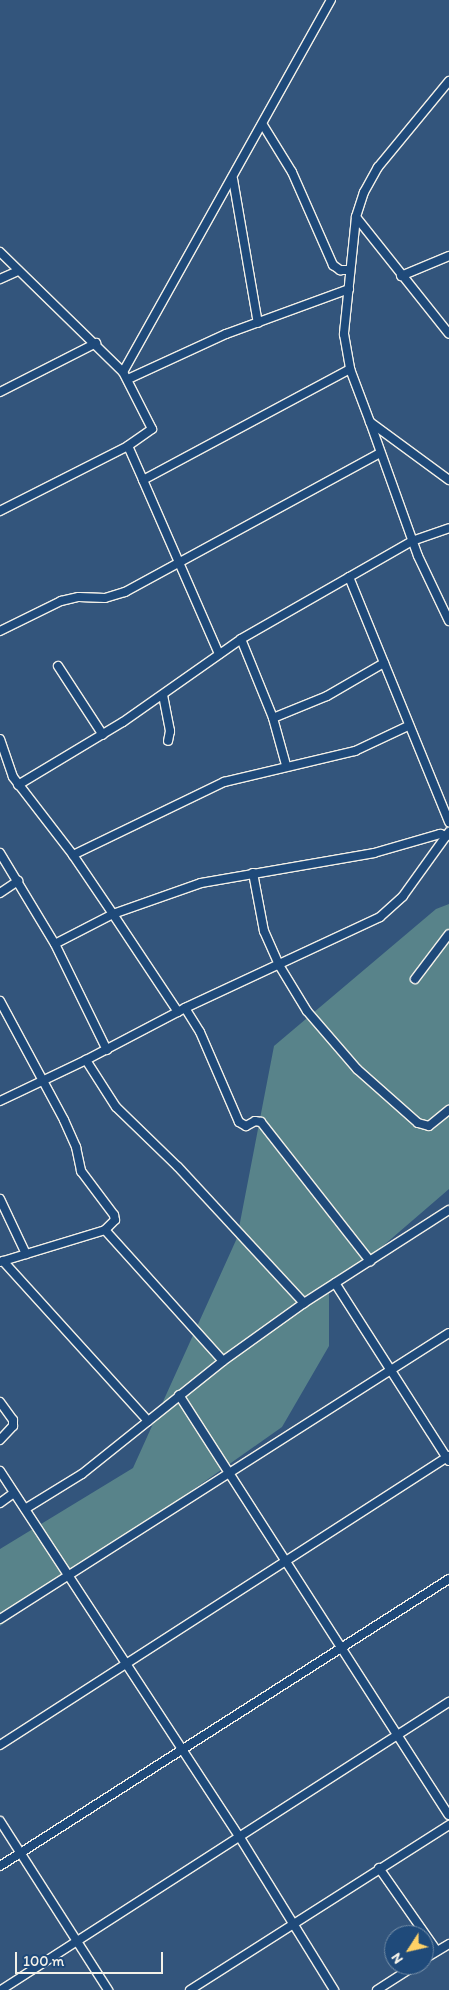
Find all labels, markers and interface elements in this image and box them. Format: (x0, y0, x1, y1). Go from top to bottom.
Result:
north arrow (384, 1925, 434, 1975)
scale bar (18, 1942, 165, 1974)
text: N (387, 1950, 407, 1967)
text: 100 m (23, 1952, 64, 1970)

